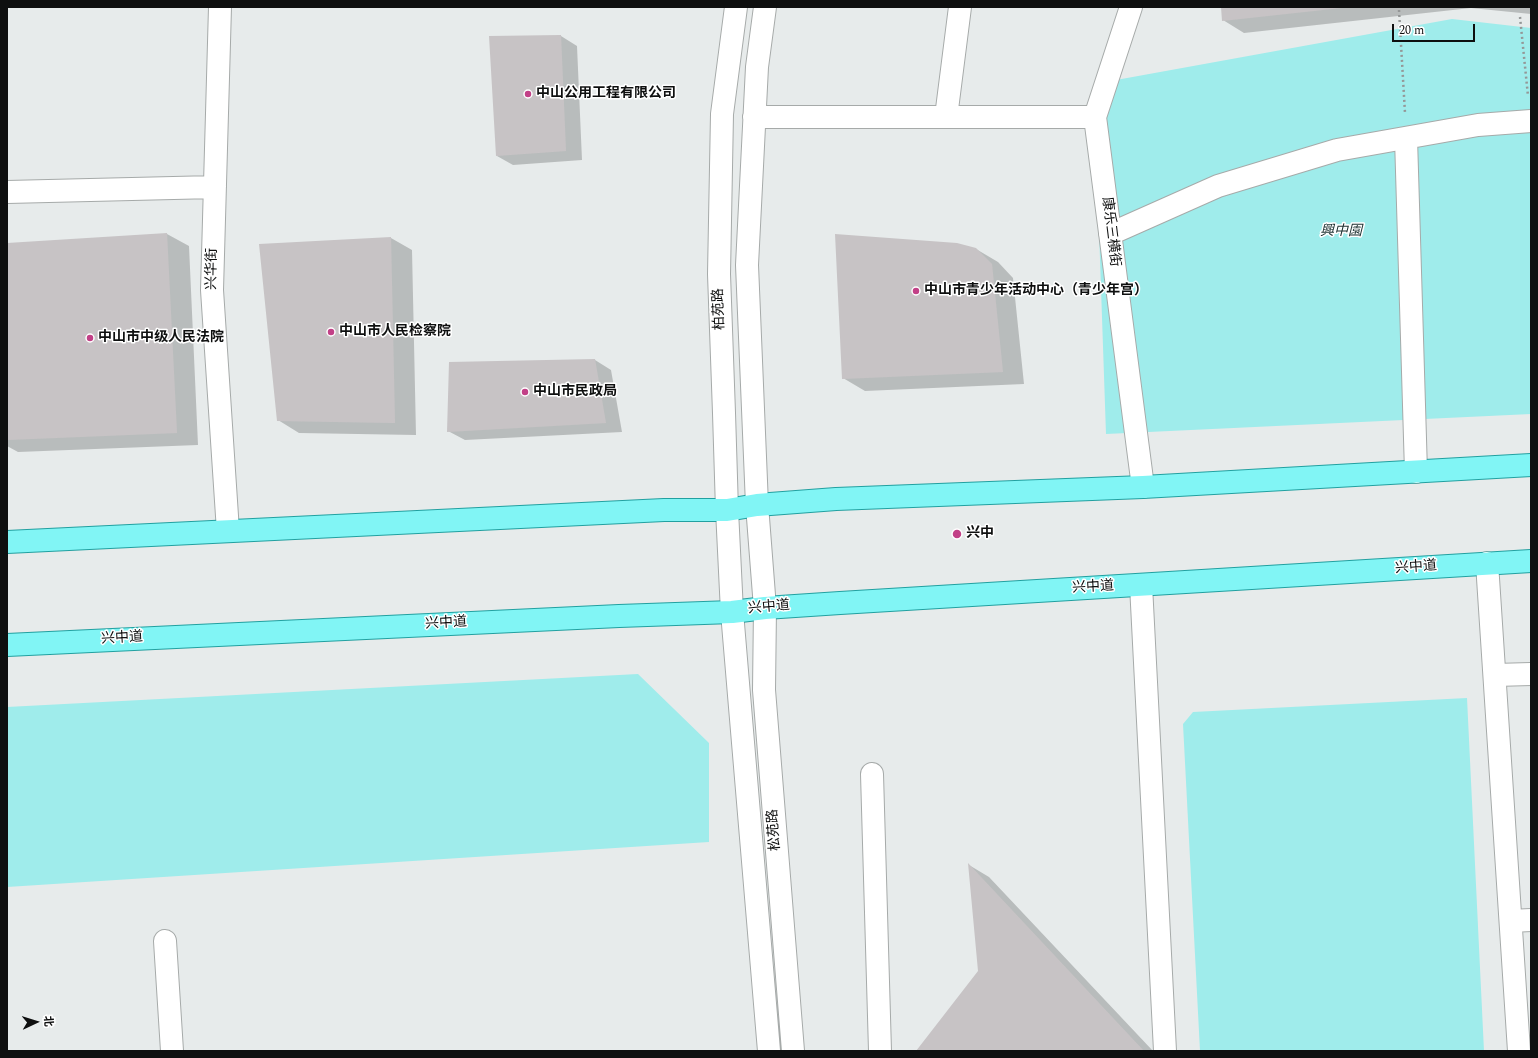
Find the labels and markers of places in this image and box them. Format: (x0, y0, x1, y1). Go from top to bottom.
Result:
place label: 中山公用工程有限公司 (536, 86, 676, 102)
marker: 中山公用工程有限公司 (523, 89, 533, 99)
place label: 中山市青少年活动中心（青少年宫） (924, 283, 1148, 299)
marker: 中山市青少年活动中心（青少年宫） (911, 286, 921, 296)
place label: 中山市人民检察院 (339, 324, 451, 340)
marker: 中山市人民检察院 (326, 327, 336, 337)
place label: 中山市中级人民法院 (98, 330, 224, 346)
marker: 中山市中级人民法院 (85, 333, 95, 343)
place label: 中山市民政局 (533, 384, 617, 400)
marker: 中山市民政局 (520, 387, 530, 397)
place label: 兴中 (966, 526, 994, 542)
marker: 兴中 (951, 528, 963, 540)

